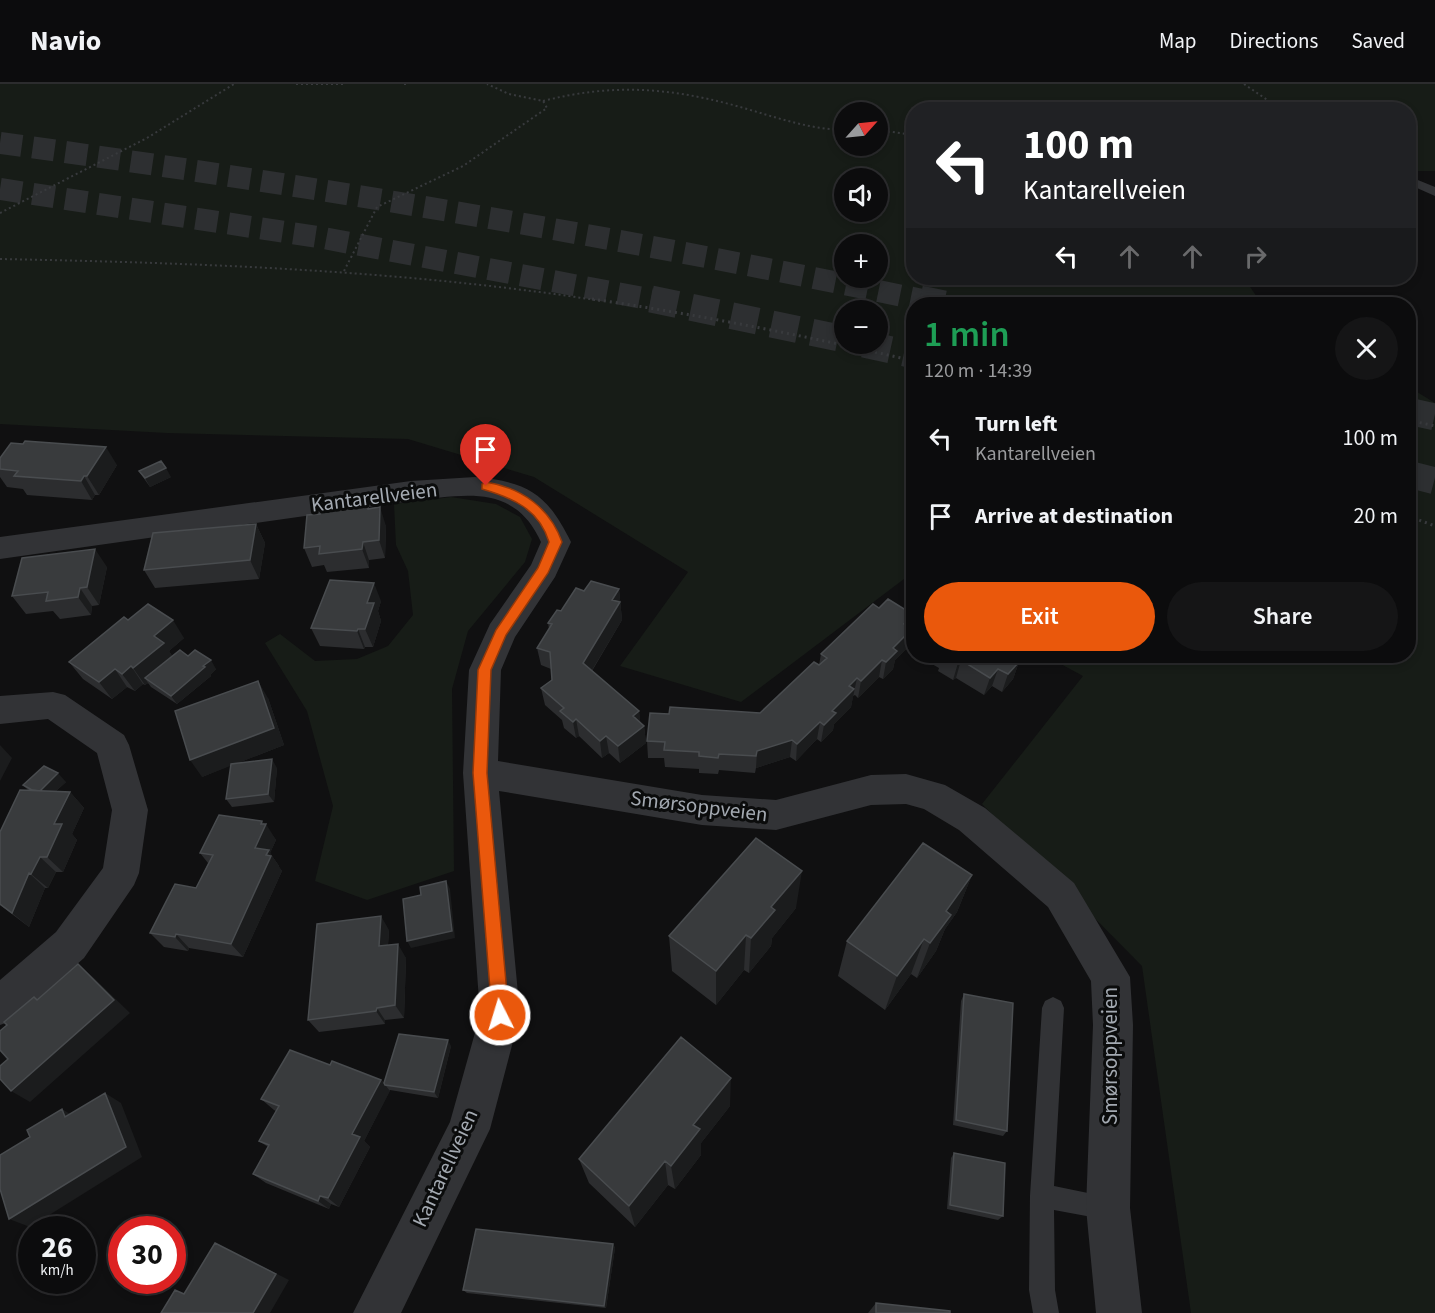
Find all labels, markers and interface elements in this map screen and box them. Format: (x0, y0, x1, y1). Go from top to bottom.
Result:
text: Navio (30, 21, 101, 61)
text: Map (1159, 26, 1197, 56)
text: Directions (1230, 26, 1318, 56)
text: Saved (1351, 26, 1405, 56)
north arrow (834, 102, 888, 156)
map controls (834, 102, 888, 354)
text: 100 m (1023, 115, 1134, 175)
icon: left (924, 126, 1002, 204)
button: sound (834, 168, 888, 222)
text: Kantarellveien (1023, 171, 1186, 210)
button: + (834, 234, 888, 288)
icon: left (1050, 240, 1083, 273)
icon: ahead (1113, 240, 1146, 273)
icon: ahead (1176, 240, 1209, 273)
icon: right (1239, 240, 1272, 273)
button: − (834, 300, 888, 354)
text: 1 min (924, 309, 1010, 360)
button: close (1335, 317, 1398, 380)
text: 120 m · 14:39 (924, 357, 1032, 385)
text: Turn left (975, 408, 1057, 440)
icon: left (924, 422, 957, 455)
text: 100 m (1343, 422, 1398, 454)
pin (460, 424, 511, 486)
icon: arrive (469, 433, 502, 466)
text: Kantarellveien (975, 440, 1096, 468)
street label: Kantarellveien (309, 474, 439, 520)
icon: arrive (924, 500, 957, 533)
text: Arrive at destination (975, 500, 1173, 532)
text: 20 m (1353, 500, 1398, 532)
button: Exit (924, 582, 1155, 651)
button: Share (1167, 582, 1398, 651)
street label: Smørsoppveien (629, 783, 769, 829)
position arrow (468, 983, 532, 1047)
street label: Smørsoppveien (1095, 987, 1125, 1125)
street label: Kantarellveien (405, 1104, 485, 1232)
speed limit sign: 30 (108, 1216, 186, 1294)
text: 26 (41, 1226, 73, 1269)
text: km/h (40, 1260, 74, 1281)

